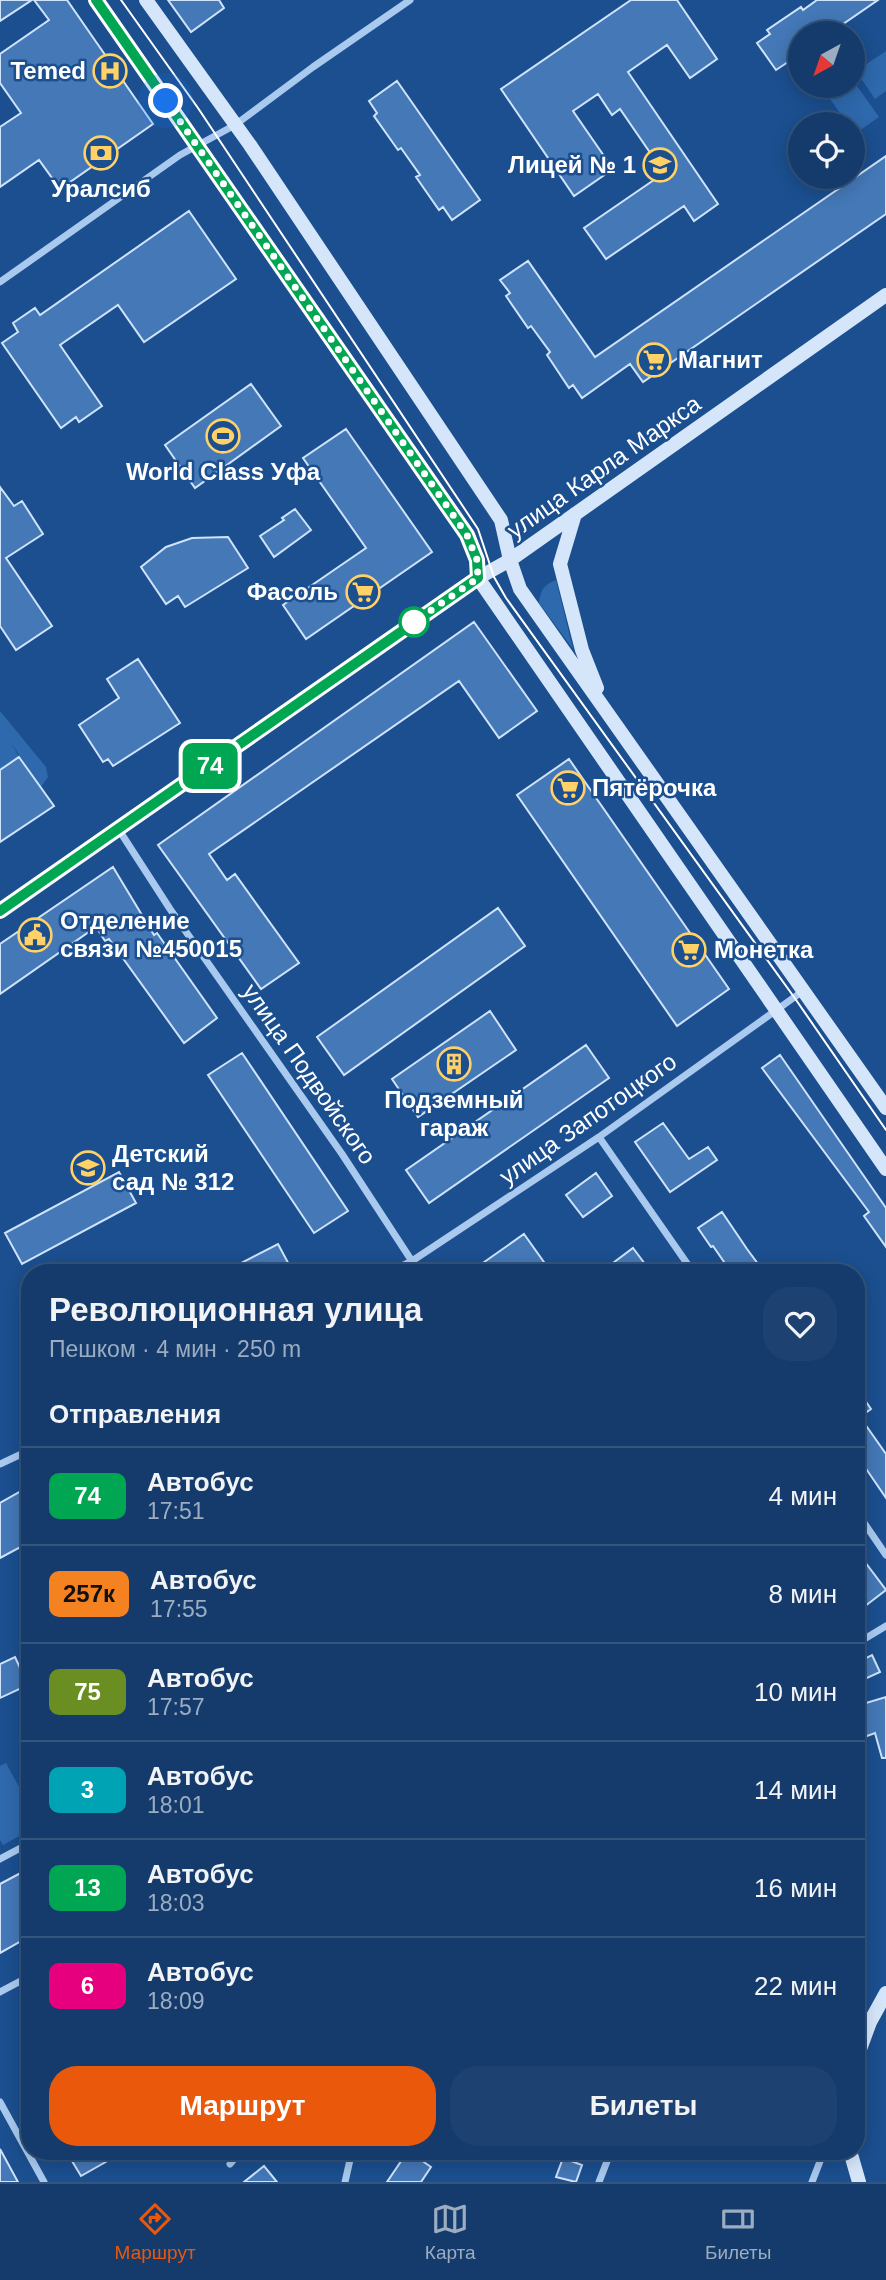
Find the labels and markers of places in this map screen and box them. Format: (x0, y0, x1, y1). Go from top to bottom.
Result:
hospital icon: Temed (91, 52, 129, 90)
place label: Temed (10, 57, 86, 84)
bank icon: Уралсиб (82, 134, 120, 172)
school or university icon: Лицей № 1 (641, 146, 679, 184)
place label: Лицей № 1 (508, 151, 636, 178)
place label: Уралсиб (51, 175, 151, 202)
supermarket icon: Магнит (635, 341, 673, 379)
place label: Магнит (678, 346, 763, 373)
sports icon: World Class Уфа (204, 417, 242, 455)
place label: World Class Уфа (126, 458, 321, 485)
supermarket icon: Фасоль (344, 573, 382, 611)
place label: Фасоль (247, 578, 338, 605)
unlabelled marker (399, 607, 429, 637)
supermarket icon: Пятёрочка (549, 769, 587, 807)
place label: Пятёрочка (592, 774, 717, 801)
place label: Отделение связи №450015 (60, 907, 242, 962)
public building icon: Отделение связи №450015 (16, 916, 54, 954)
supermarket icon: Монетка (670, 931, 708, 969)
place label: Монетка (714, 936, 814, 963)
building icon: Подземный гараж (435, 1045, 473, 1083)
place label: Подземный гараж (384, 1086, 524, 1141)
place label: Детский сад № 312 (112, 1140, 234, 1195)
school or university icon: Детский сад № 312 (69, 1149, 107, 1187)

